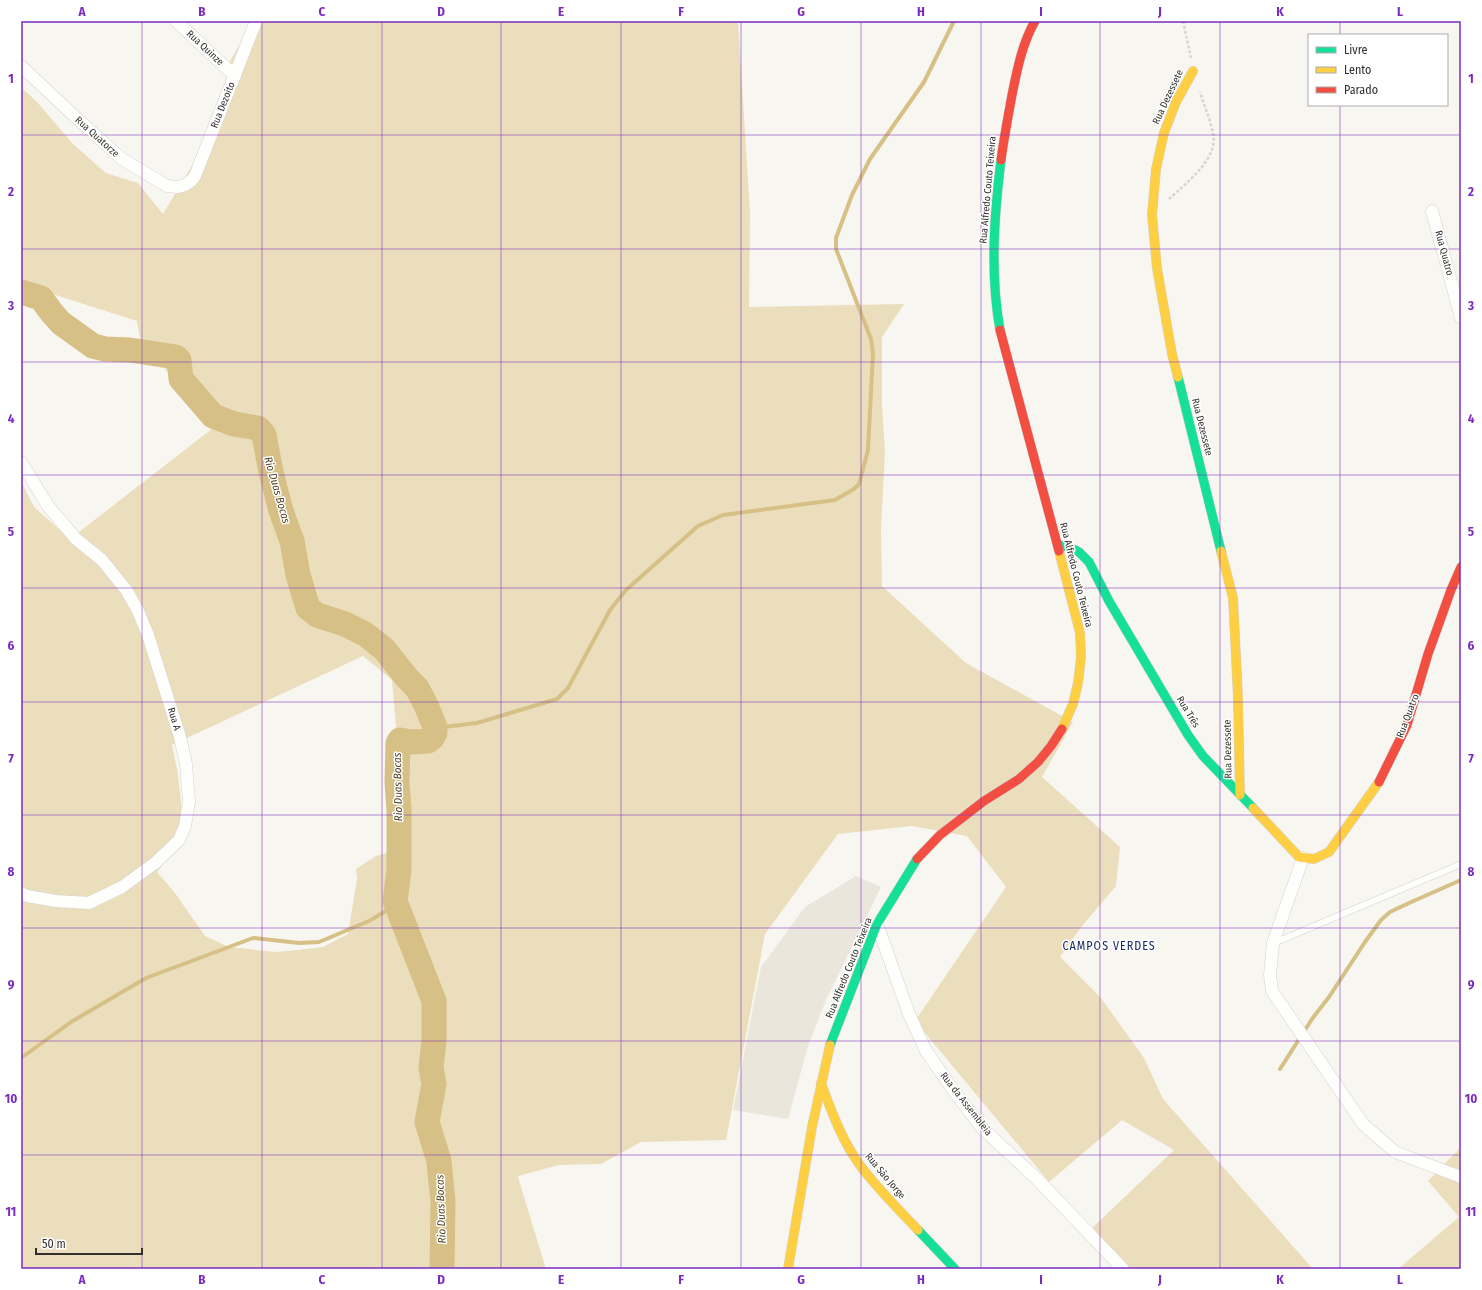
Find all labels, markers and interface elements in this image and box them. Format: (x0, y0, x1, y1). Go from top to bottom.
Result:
text: A (77, 4, 86, 19)
text: B (198, 4, 206, 19)
text: C (319, 4, 326, 19)
text: D (437, 4, 445, 19)
text: E (558, 4, 564, 19)
text: F (678, 4, 684, 19)
text: G (797, 4, 805, 19)
text: H (917, 4, 925, 19)
text: I (1039, 4, 1043, 19)
text: J (1157, 4, 1162, 19)
text: K (1276, 4, 1284, 19)
text: L (1397, 4, 1403, 19)
street label: Rua Quinze (184, 28, 226, 68)
legend (1308, 34, 1448, 106)
text: Livre (1344, 43, 1368, 57)
text: Lento (1344, 63, 1371, 77)
street label: Rua Dezessete (1150, 68, 1186, 126)
text: 1 (8, 71, 14, 86)
text: 1 (1468, 71, 1474, 86)
street label: Rua Dezoito (208, 80, 238, 130)
text: Parado (1344, 83, 1378, 97)
street label: Rua Quatorze (73, 114, 121, 160)
street label: Rua Alfredo Couto Teixeira (977, 136, 999, 244)
text: 2 (7, 184, 14, 199)
text: 2 (1467, 184, 1474, 199)
street label: Rua Quatro (1432, 229, 1456, 277)
text: 3 (7, 298, 14, 313)
text: 3 (1467, 298, 1474, 313)
street label: Rua Dezessete (1189, 397, 1215, 457)
text: 4 (8, 411, 15, 426)
text: 4 (1468, 411, 1475, 426)
water label: Rio Duas Bocas (261, 455, 293, 525)
street label: Rua Alfredo Couto Teixeira (1057, 521, 1095, 629)
text: 5 (8, 524, 14, 539)
text: 5 (1468, 524, 1474, 539)
text: 6 (8, 638, 15, 653)
text: 6 (1468, 638, 1475, 653)
street label: Rua Quatro (1394, 692, 1422, 740)
street label: Rua Três (1174, 694, 1202, 730)
street label: Rua A (165, 706, 183, 733)
street label: Rua Dezessete (1221, 719, 1235, 779)
text: 7 (8, 751, 14, 766)
text: 7 (1468, 751, 1474, 766)
water label: Rio Duas Bocas (391, 752, 405, 821)
text: 8 (8, 864, 15, 879)
text: 8 (1468, 864, 1475, 879)
street label: Rua Alfredo Couto Teixeira (823, 916, 875, 1020)
district label: CAMPOS VERDES (1062, 939, 1156, 953)
text: 9 (8, 977, 15, 992)
text: 9 (1468, 977, 1475, 992)
street label: Rua da Assembleia (938, 1070, 995, 1138)
text: 10 (5, 1091, 17, 1106)
text: 10 (1465, 1091, 1477, 1106)
street label: Rua São Jorge (862, 1151, 908, 1201)
water label: Rio Duas Bocas (433, 1174, 449, 1244)
text: 11 (6, 1204, 16, 1219)
text: 11 (1466, 1204, 1476, 1219)
scale bar (36, 1230, 142, 1256)
text: 50 m (42, 1237, 66, 1251)
text: A (77, 1272, 86, 1287)
text: B (198, 1272, 206, 1287)
text: C (319, 1272, 326, 1287)
text: D (437, 1272, 445, 1287)
text: E (558, 1272, 564, 1287)
text: F (678, 1272, 684, 1287)
text: G (797, 1272, 805, 1287)
text: H (917, 1272, 925, 1287)
text: I (1039, 1272, 1043, 1287)
text: J (1157, 1272, 1162, 1287)
text: K (1276, 1272, 1284, 1287)
text: L (1397, 1272, 1403, 1287)

